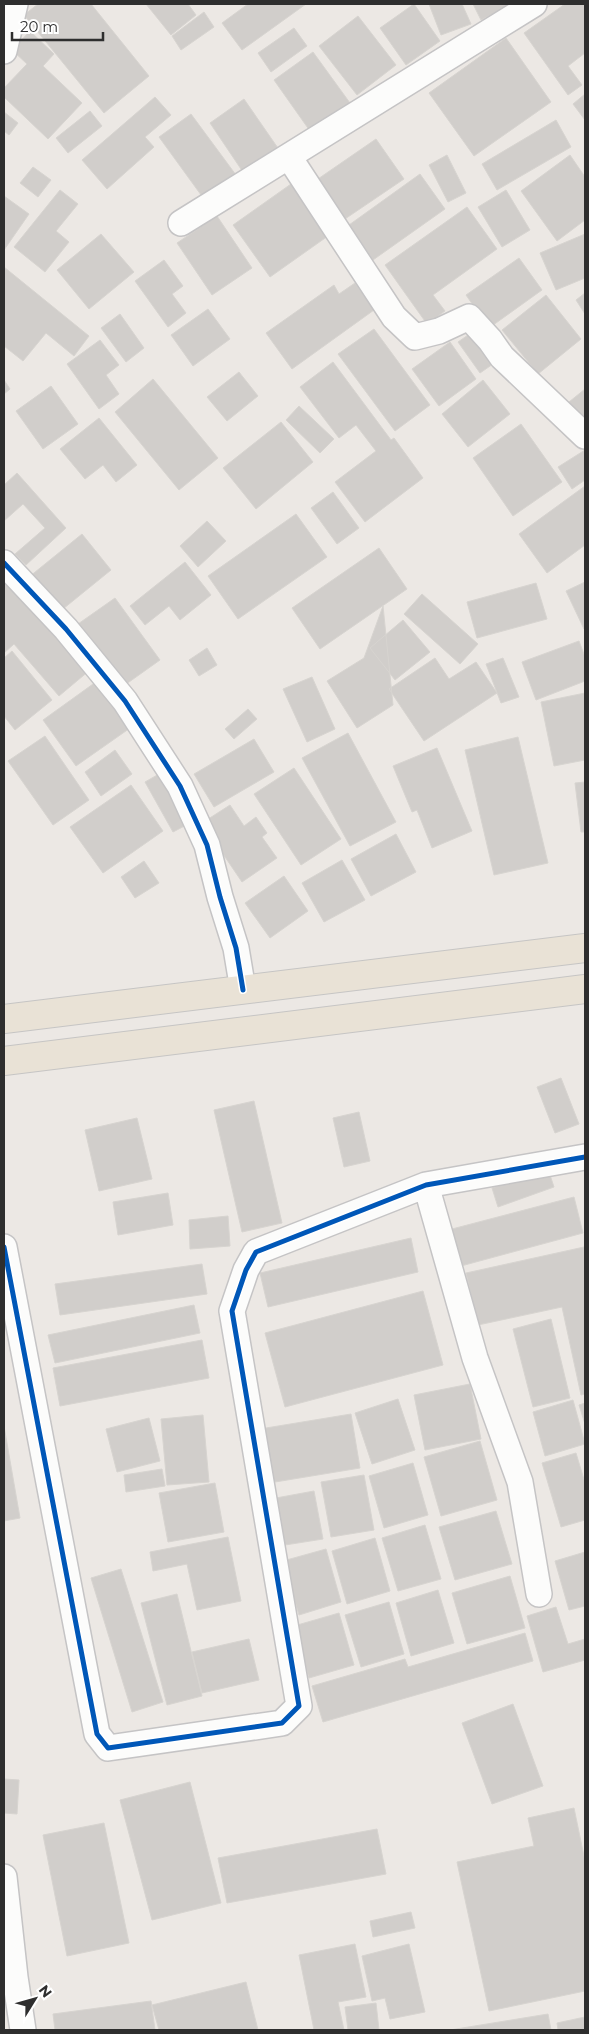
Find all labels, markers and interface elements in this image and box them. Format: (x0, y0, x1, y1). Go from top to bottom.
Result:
scale bar (12, 10, 104, 42)
text: 20 m (20, 17, 58, 36)
north arrow (10, 1974, 60, 2024)
text: N (35, 1981, 56, 2001)

